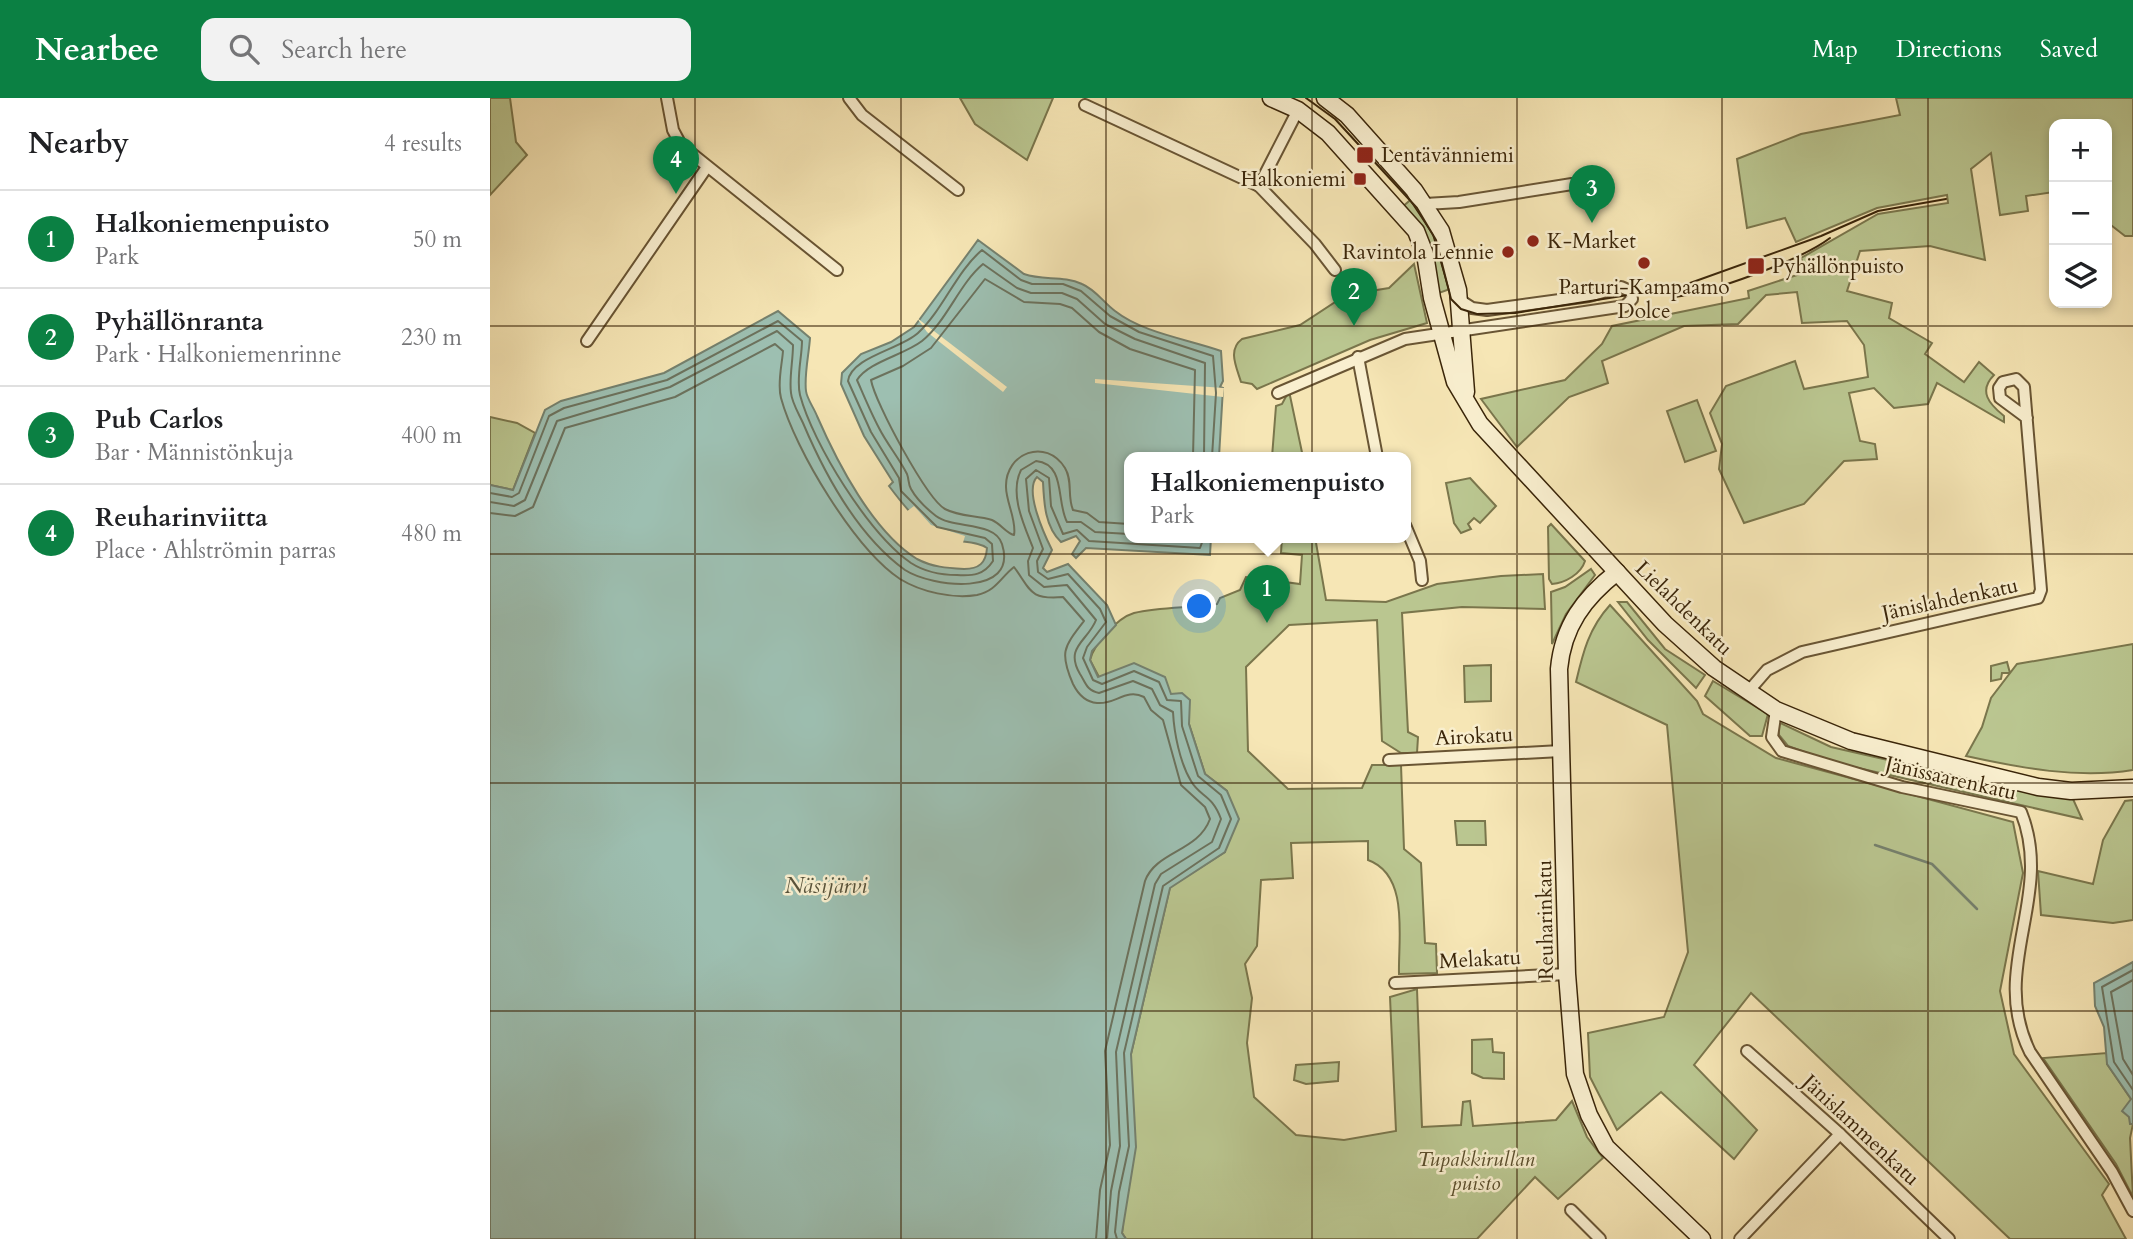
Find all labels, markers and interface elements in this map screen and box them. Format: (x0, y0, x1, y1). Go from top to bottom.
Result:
search box (201, 18, 691, 81)
text: Nearbee (35, 27, 159, 72)
icon: search (225, 30, 263, 68)
text: Search here (281, 32, 407, 67)
text: Map (1812, 33, 1858, 66)
text: Directions (1896, 33, 2002, 66)
text: Saved (2040, 33, 2098, 66)
map controls (2049, 119, 2112, 308)
button: + (2049, 119, 2112, 182)
text: Nearby (28, 123, 129, 164)
text: 4 results (384, 128, 462, 159)
pin: 4 (653, 136, 699, 194)
place label: Lentävänniemi (1381, 141, 1514, 170)
marker: Lentävänniemi (1355, 145, 1375, 165)
place label: Halkoniemi (1240, 165, 1346, 194)
pin: 3 (1569, 165, 1615, 223)
marker: Halkoniemi (1352, 171, 1368, 187)
button: − (2049, 182, 2112, 245)
text: Halkoniemenpuisto (95, 206, 329, 241)
text: 1 (45, 224, 57, 255)
text: 50 m (413, 224, 462, 255)
place label: K-Market (1547, 227, 1636, 256)
marker: K-Market (1525, 233, 1541, 249)
place label: Ravintola Lennie (1342, 238, 1494, 267)
text: Park (95, 241, 139, 272)
marker: Ravintola Lennie (1500, 244, 1516, 260)
button: layers (2049, 245, 2112, 308)
place label: Pyhällönpuisto (1772, 252, 1904, 281)
marker: Parturi-Kampaamo Dolce (1636, 255, 1652, 271)
marker: Pyhällönpuisto (1746, 256, 1766, 276)
pin: 2 (1331, 268, 1377, 326)
place label: Parturi-Kampaamo Dolce (1558, 273, 1730, 326)
text: Pyhällönranta (95, 304, 264, 339)
text: 2 (45, 322, 57, 353)
text: 230 m (401, 322, 462, 353)
text: Park · Halkoniemenrinne (95, 339, 342, 370)
text: Pub Carlos (95, 402, 223, 437)
text: 3 (45, 420, 57, 451)
text: 400 m (401, 420, 462, 451)
text: Bar · Männistönkuja (95, 437, 293, 468)
popup (1124, 452, 1411, 543)
text: Halkoniemenpuisto (1150, 465, 1385, 500)
text: Reuharinviitta (95, 500, 268, 535)
text: Park (1150, 500, 1195, 531)
text: 4 (45, 518, 57, 549)
text: 480 m (401, 518, 462, 549)
text: Place · Ahlströmin parras (95, 535, 336, 566)
street label: Lielahdenkatu (1629, 554, 1739, 662)
pin: 1 (1244, 565, 1290, 623)
street label: Jänislahdenkatu (1877, 571, 2021, 629)
your location (1182, 589, 1216, 623)
street label: Airokatu (1434, 720, 1514, 753)
street label: Jänissaarenkatu (1879, 749, 2019, 808)
street label: Reuharinkatu (1530, 860, 1561, 980)
water label: Näsijärvi (785, 870, 868, 901)
street label: Melakatu (1438, 943, 1522, 976)
street label: Jänislammenkatu (1793, 1066, 1926, 1192)
park label: Tupakkirullan puisto (1417, 1145, 1535, 1198)

